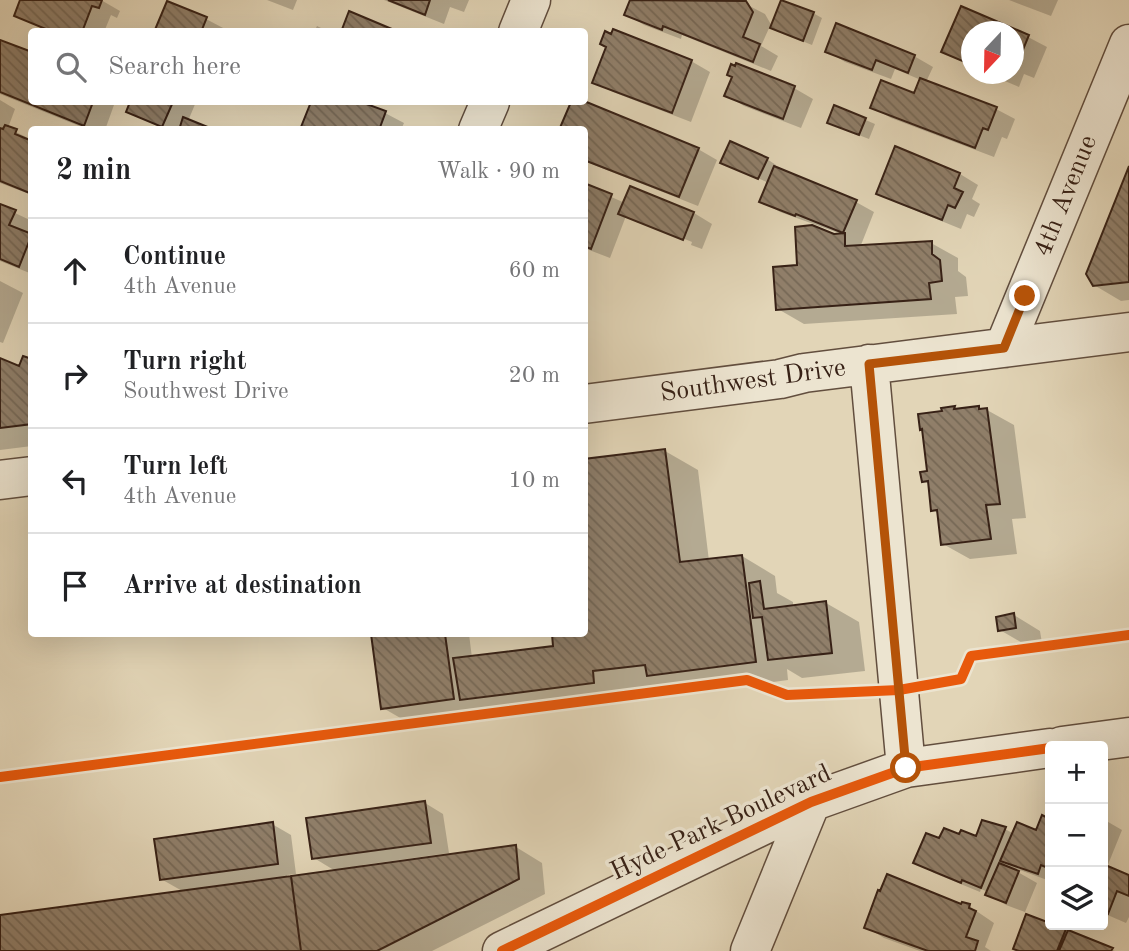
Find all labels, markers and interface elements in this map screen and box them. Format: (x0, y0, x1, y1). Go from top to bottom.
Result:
north arrow (961, 21, 1024, 84)
search box (28, 28, 588, 105)
icon: search (52, 48, 90, 86)
text: Search here (108, 54, 241, 80)
street label: 4th Avenue (1030, 132, 1102, 260)
text: 2 min (56, 156, 131, 186)
text: Walk · 90 m (437, 160, 560, 183)
text: Continue (123, 244, 226, 270)
icon: ahead (56, 252, 94, 290)
text: 60 m (509, 259, 560, 282)
text: 4th Avenue (123, 275, 236, 298)
route end (1009, 280, 1040, 311)
text: Turn right (123, 349, 246, 375)
street label: Southwest Drive (659, 355, 847, 407)
icon: right (56, 357, 94, 395)
text: 20 m (509, 364, 560, 387)
text: Southwest Drive (123, 380, 289, 403)
text: Turn left (123, 454, 228, 480)
icon: left (56, 462, 94, 500)
text: 10 m (509, 469, 560, 492)
text: 4th Avenue (123, 485, 236, 508)
icon: arrive (56, 567, 94, 605)
text: Arrive at destination (123, 573, 362, 599)
map controls (1045, 741, 1108, 930)
button: + (1045, 741, 1108, 804)
route start (890, 752, 921, 783)
street label: Hyde Park Boulevard (607, 760, 835, 886)
button: − (1045, 804, 1108, 867)
button: layers (1045, 867, 1108, 930)

